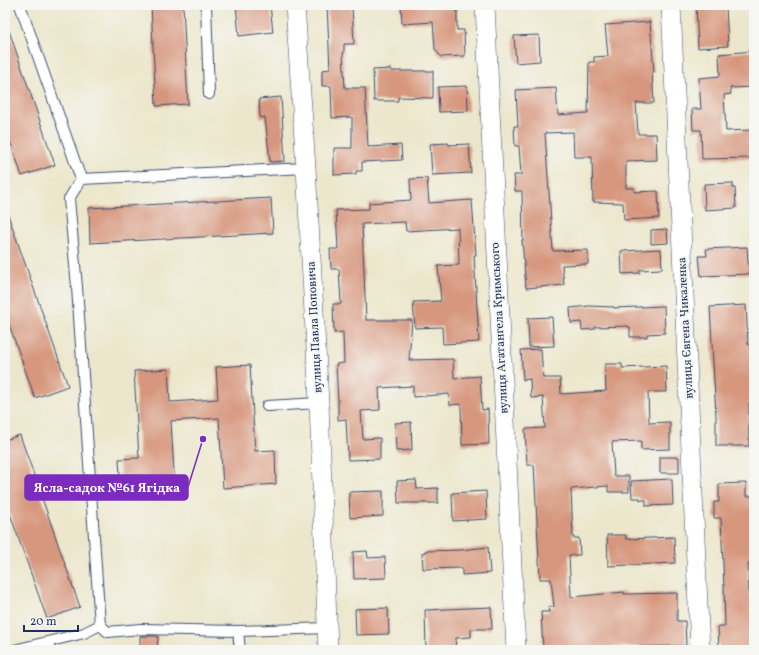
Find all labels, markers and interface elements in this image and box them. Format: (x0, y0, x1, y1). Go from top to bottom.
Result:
street label: вулиця Агатангела Кримського (488, 242, 512, 414)
street label: вулиця Євгена Чикаленка (674, 257, 698, 399)
street label: вулиця Павла Поповича (304, 261, 326, 393)
callout: Ясла-садок №61 Ягідка (25, 475, 188, 500)
text: Ясла-садок №61 Ягідка (34, 480, 180, 498)
scale bar (24, 607, 78, 633)
text: 20 m (30, 614, 57, 630)

